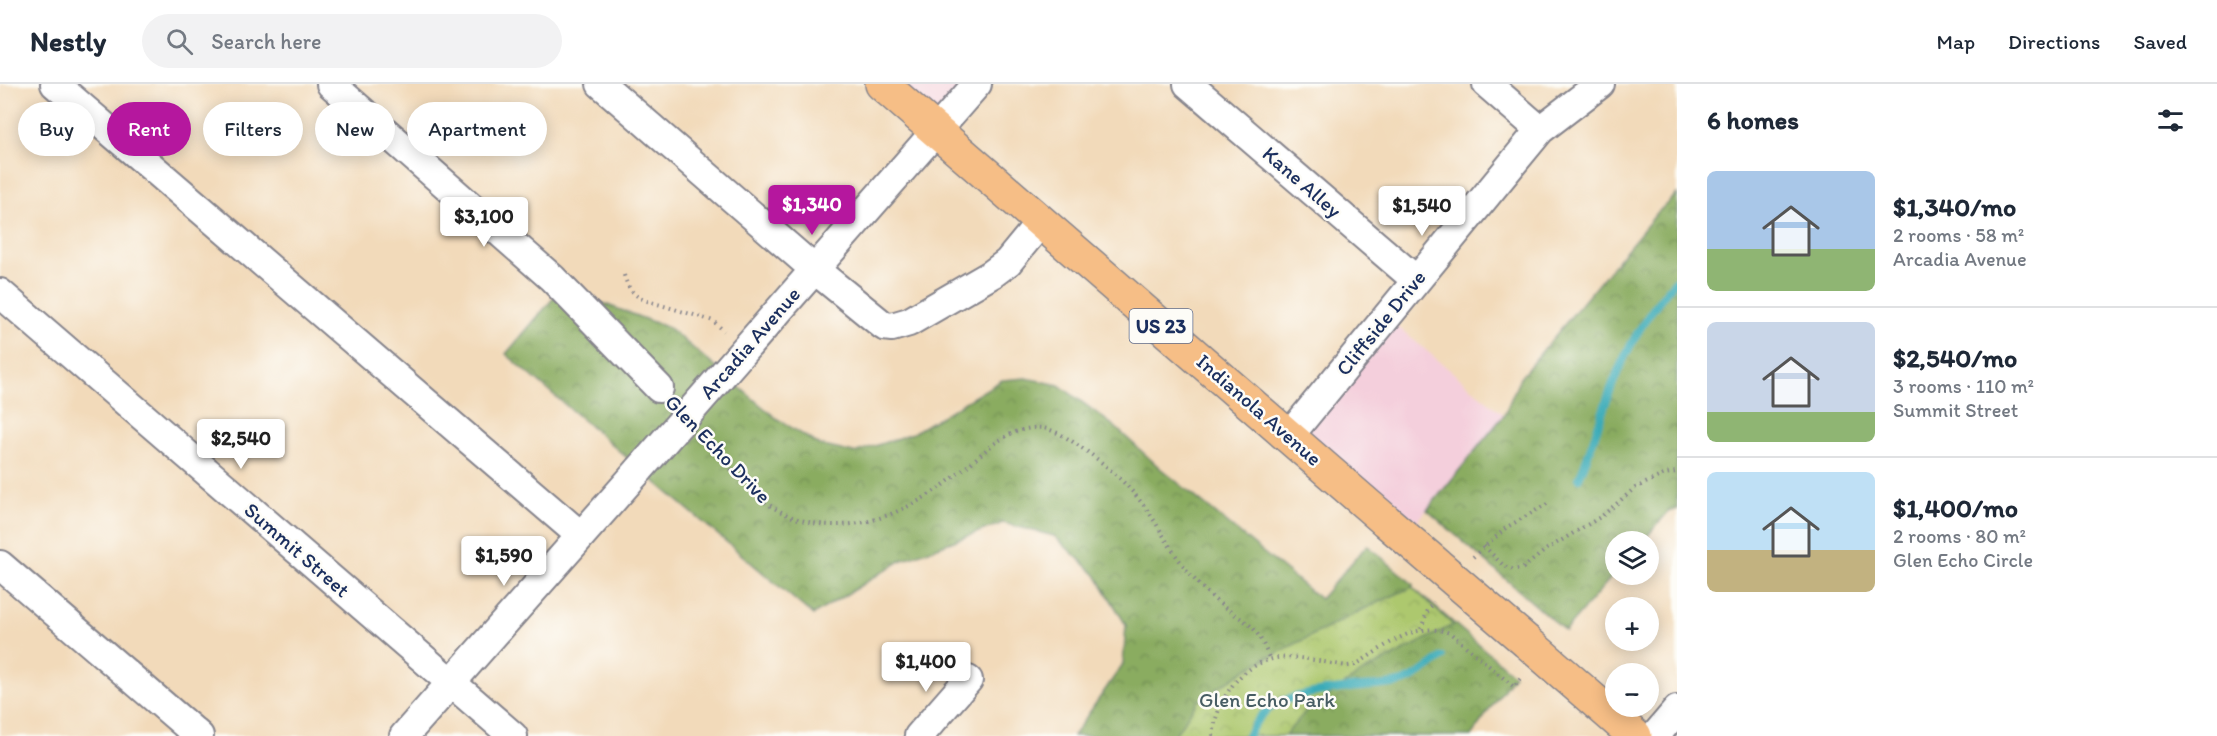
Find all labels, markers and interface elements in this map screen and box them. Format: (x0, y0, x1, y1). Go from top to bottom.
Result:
search box (142, 14, 562, 68)
text: Nestly (30, 24, 106, 58)
icon: search (163, 25, 196, 58)
text: Search here (211, 28, 322, 55)
text: Map (1937, 29, 1975, 54)
text: Directions (2008, 29, 2100, 54)
text: Saved (2133, 29, 2187, 54)
chip: Buy (18, 102, 95, 156)
chip: Rent (107, 102, 191, 156)
chip: Filters (203, 102, 303, 156)
chip: New (315, 102, 395, 156)
chip: Apartment (407, 102, 547, 156)
text: 6 homes (1707, 104, 1799, 136)
icon: filters (2154, 104, 2187, 137)
street label: Kane Alley (1258, 141, 1347, 223)
pin: $1,340 (763, 185, 861, 236)
pin: $1,540 (1373, 186, 1471, 237)
text: $1,340/mo (1893, 191, 2016, 223)
text: $1,340 (782, 192, 842, 216)
text: $1,540 (1393, 193, 1452, 217)
icon: home (1755, 195, 1827, 267)
pin: $3,100 (435, 197, 533, 248)
text: $3,100 (454, 204, 514, 228)
text: 2 rooms · 58 m² (1893, 223, 2024, 247)
text: Arcadia Avenue (1893, 247, 2027, 271)
street label: Cliffside Drive (1330, 265, 1431, 380)
street label: Arcadia Avenue (694, 282, 805, 404)
road number: US 23 (1130, 309, 1192, 343)
text: $2,540/mo (1893, 342, 2017, 374)
icon: home (1755, 346, 1827, 418)
street label: Indianola Avenue (1192, 349, 1327, 471)
text: 3 rooms · 110 m² (1893, 374, 2034, 398)
street label: Glen Echo Drive (660, 389, 776, 508)
text: Summit Street (1893, 398, 2018, 422)
pin: $2,540 (192, 419, 290, 470)
text: $2,540 (211, 426, 271, 450)
text: $1,400/mo (1893, 492, 2018, 524)
icon: home (1755, 496, 1827, 568)
street label: Summit Street (239, 497, 355, 602)
text: 2 rooms · 80 m² (1893, 524, 2026, 548)
map controls (1605, 531, 1659, 717)
button: layers (1605, 531, 1659, 585)
pin: $1,590 (455, 536, 553, 587)
text: $1,590 (475, 543, 533, 567)
text: Glen Echo Circle (1893, 548, 2033, 572)
button: + (1605, 597, 1659, 651)
pin: $1,400 (877, 642, 975, 693)
text: $1,400 (896, 649, 956, 673)
button: − (1605, 663, 1659, 717)
park label: Glen Echo Park (1199, 687, 1335, 712)

